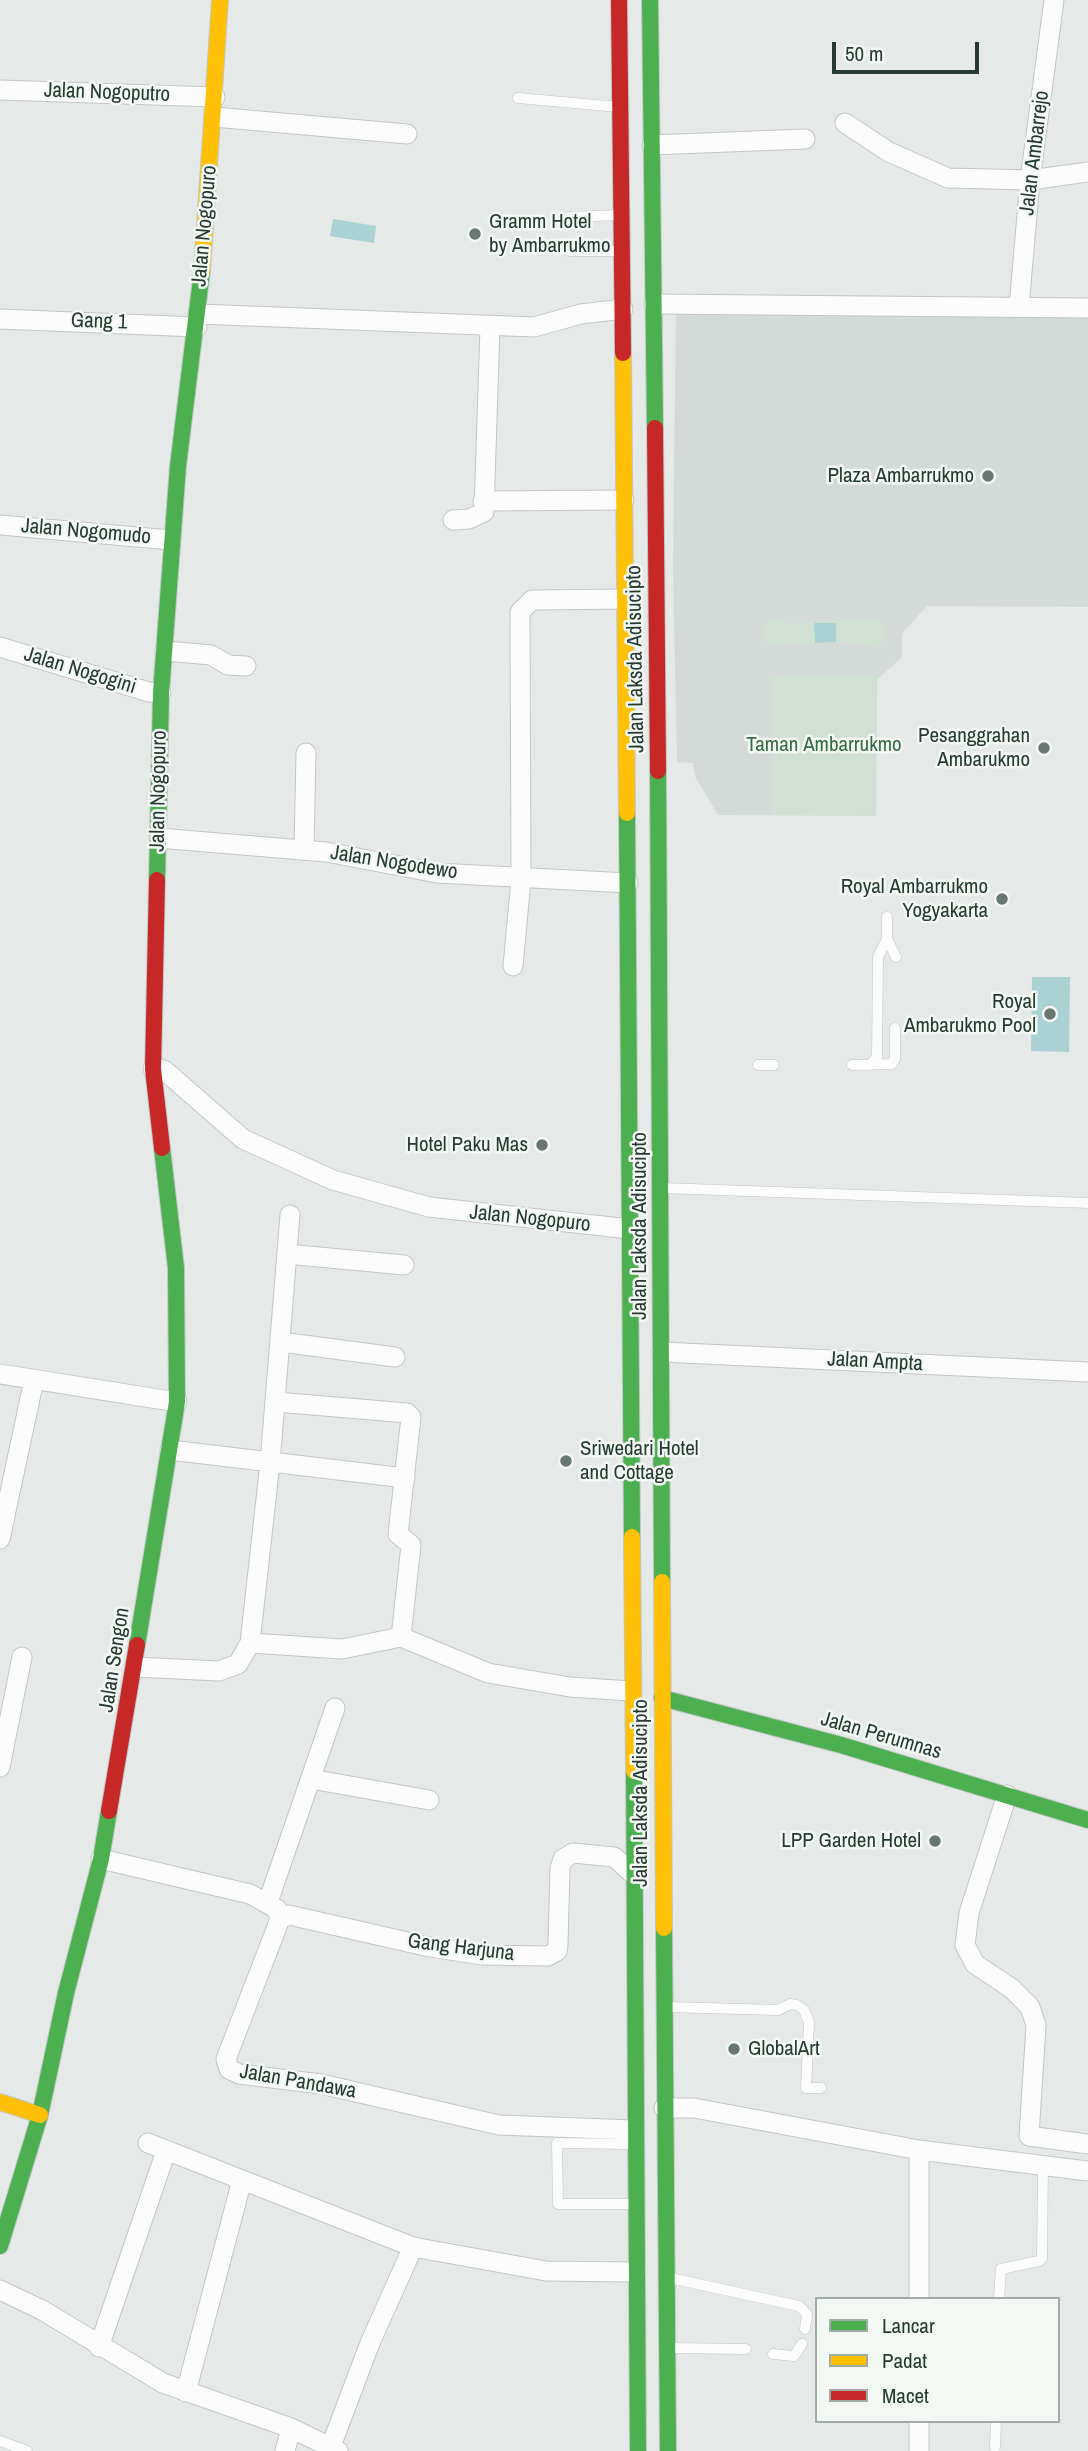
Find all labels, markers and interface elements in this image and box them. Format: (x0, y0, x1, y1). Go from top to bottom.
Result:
scale bar (836, 28, 983, 72)
text: 50 m (845, 39, 883, 68)
street label: Jalan Nogoputro (43, 78, 171, 108)
street label: Jalan Ambarrejo (1015, 89, 1055, 217)
street label: Jalan Nogopuro (187, 164, 223, 288)
place label: Gramm Hotel by Ambarrukmo (489, 209, 611, 259)
marker: Gramm Hotel by Ambarrukmo (467, 226, 483, 242)
street label: Gang 1 (70, 308, 128, 336)
place label: Plaza Ambarrukmo (828, 463, 974, 489)
marker: Plaza Ambarrukmo (980, 468, 996, 484)
street label: Jalan Nogomudo (20, 514, 152, 550)
street label: Jalan Laksda Adisucipto (622, 565, 650, 753)
street label: Jalan Nogogini (21, 642, 139, 700)
place label: Pesanggrahan Ambarukmo (918, 723, 1030, 773)
street label: Jalan Nogopuro (145, 730, 173, 852)
park label: Taman Ambarrukmo (746, 732, 902, 758)
marker: Pesanggrahan Ambarukmo (1036, 740, 1052, 756)
street label: Jalan Nogodewo (329, 841, 459, 885)
place label: Royal Ambarrukmo Yogyakarta (841, 874, 988, 924)
marker: Royal Ambarrukmo Yogyakarta (994, 891, 1010, 907)
place label: Royal Ambarukmo Pool (904, 989, 1036, 1039)
marker: Royal Ambarukmo Pool (1042, 1006, 1058, 1022)
place label: Hotel Paku Mas (406, 1132, 528, 1158)
street label: Jalan Laksda Adisucipto (627, 1132, 653, 1320)
marker: Hotel Paku Mas (534, 1137, 550, 1153)
street label: Jalan Nogopuro (468, 1200, 592, 1238)
street label: Jalan Ampta (827, 1347, 923, 1377)
place label: Sriwedari Hotel and Cottage (580, 1436, 699, 1486)
marker: Sriwedari Hotel and Cottage (558, 1453, 574, 1469)
street label: Jalan Sengon (94, 1606, 136, 1714)
street label: Jalan Laksda Adisucipto (628, 1699, 654, 1887)
street label: Jalan Perumnas (818, 1707, 944, 1765)
place label: LPP Garden Hotel (781, 1828, 921, 1854)
marker: LPP Garden Hotel (927, 1833, 943, 1849)
street label: Gang Harjuna (406, 1929, 516, 1967)
place label: GlobalArt (748, 2036, 820, 2062)
marker: GlobalArt (726, 2041, 742, 2057)
street label: Jalan Pandawa (238, 2059, 358, 2105)
legend (815, 2297, 1060, 2423)
text: Lancar (882, 2311, 935, 2340)
text: Padat (882, 2346, 927, 2375)
text: Macet (882, 2381, 929, 2410)

